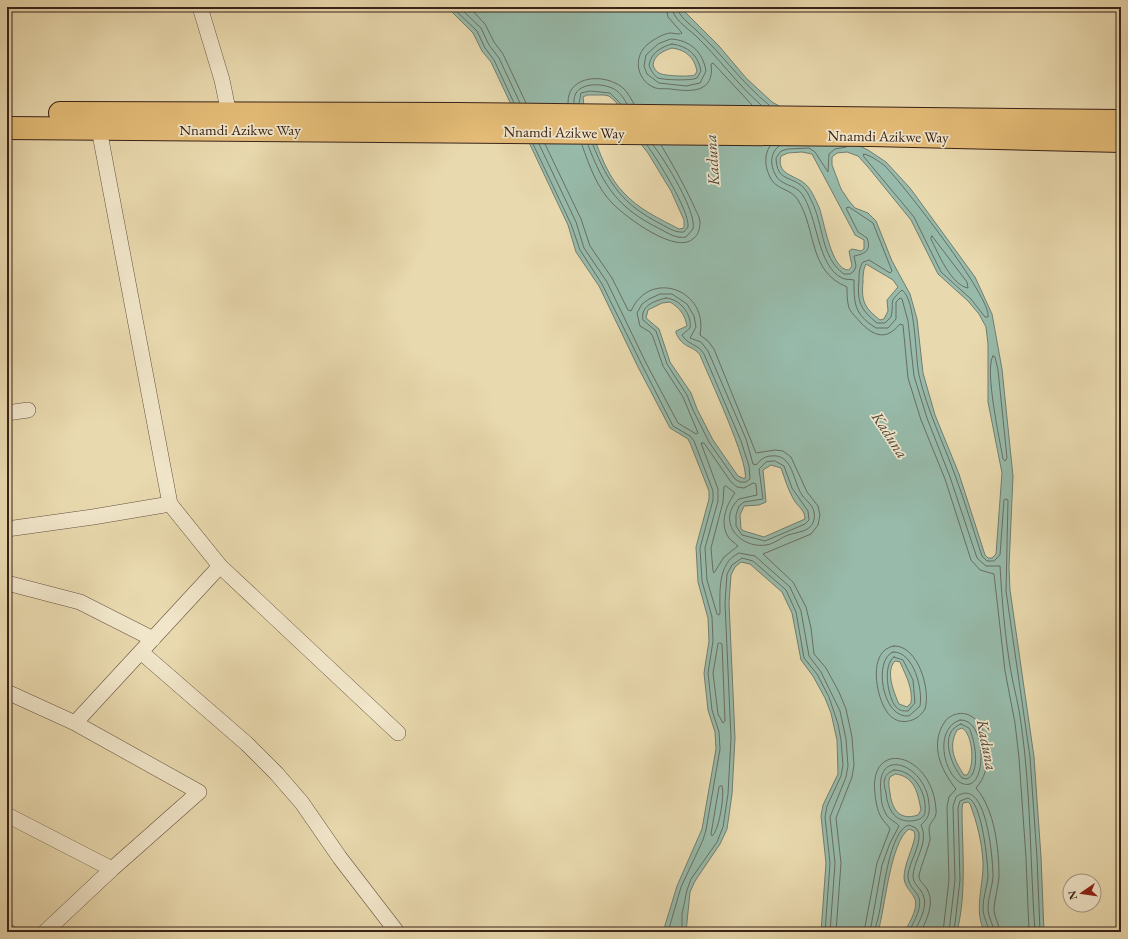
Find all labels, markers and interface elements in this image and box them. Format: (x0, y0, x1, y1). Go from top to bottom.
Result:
street label: Nnamdi Azikwe Way (179, 120, 301, 139)
street label: Nnamdi Azikwe Way (503, 121, 625, 143)
street label: Nnamdi Azikwe Way (827, 125, 949, 147)
water label: Kaduna (700, 134, 724, 187)
water label: Kaduna (867, 407, 913, 462)
water label: Kaduna (972, 717, 1002, 772)
north arrow (1062, 873, 1102, 913)
text: N (1064, 889, 1080, 901)

